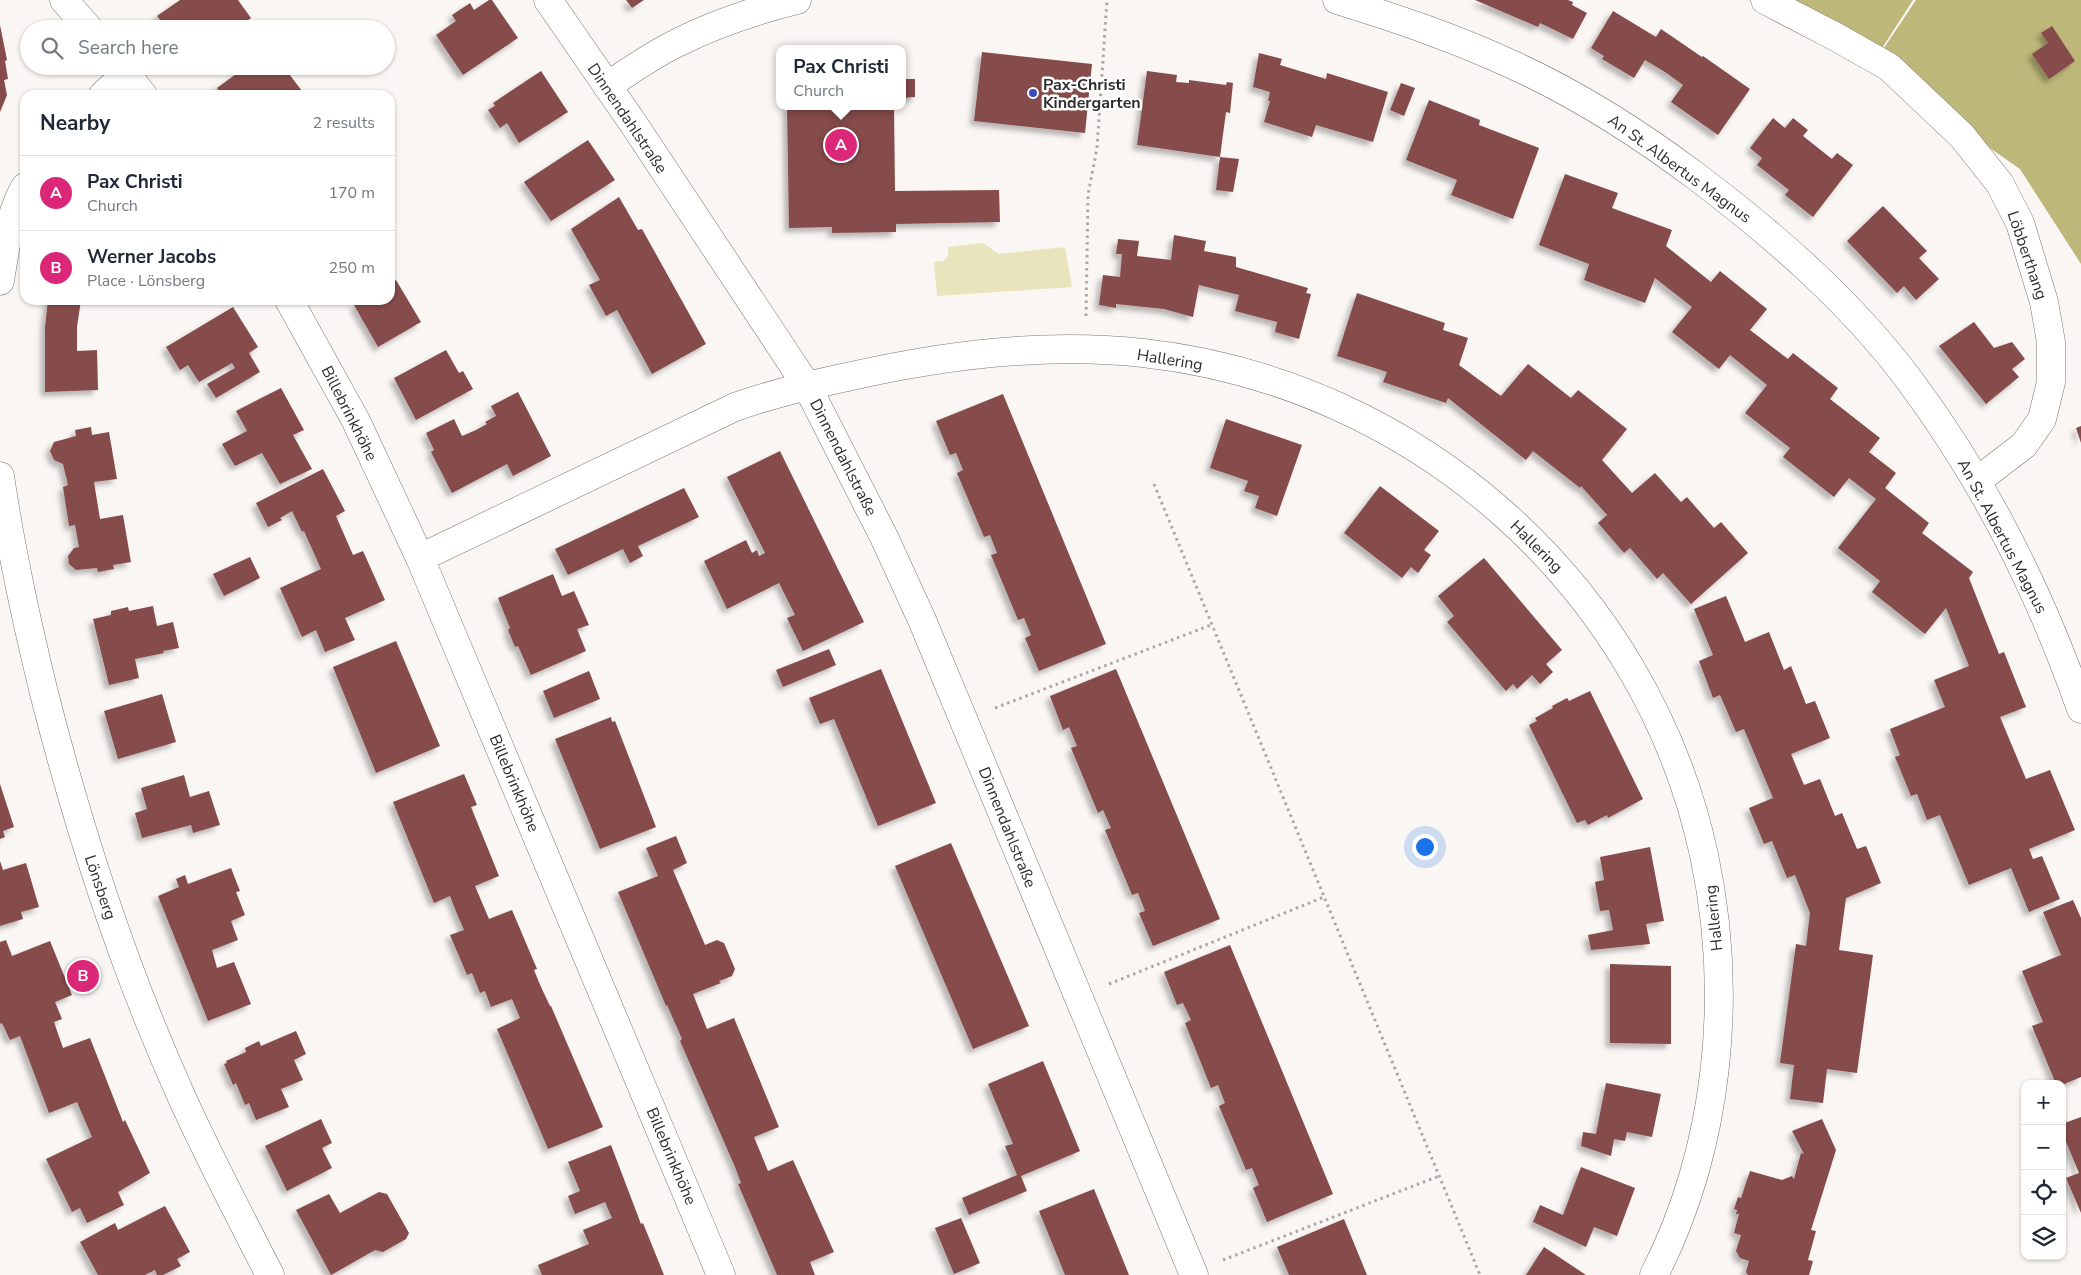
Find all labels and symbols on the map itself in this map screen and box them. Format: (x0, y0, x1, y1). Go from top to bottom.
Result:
street label: Dinnendahlstraße (582, 59, 672, 178)
place label: Pax-Christi Kindergarten (1043, 74, 1141, 114)
marker: Pax-Christi Kindergarten (1027, 87, 1039, 99)
street label: An St. Albertus Magnus (1603, 109, 1756, 228)
pin: A (825, 126, 857, 164)
street label: Löbberthang (2002, 208, 2053, 303)
street label: Hallering (1135, 344, 1204, 376)
street label: Billebrinkhöhe (316, 362, 382, 465)
street label: Dinnendahlstraße (804, 395, 882, 520)
street label: An St. Albertus Magnus (1952, 455, 2052, 618)
street label: Hallering (1505, 515, 1568, 578)
street label: Billebrinkhöhe (484, 731, 544, 835)
street label: Dinnendahlstraße (973, 764, 1041, 891)
your location (1412, 834, 1438, 860)
street label: Lönsberg (79, 852, 121, 923)
street label: Hallering (1700, 884, 1728, 952)
pin: B (67, 957, 99, 995)
street label: Billebrinkhöhe (641, 1104, 701, 1208)

